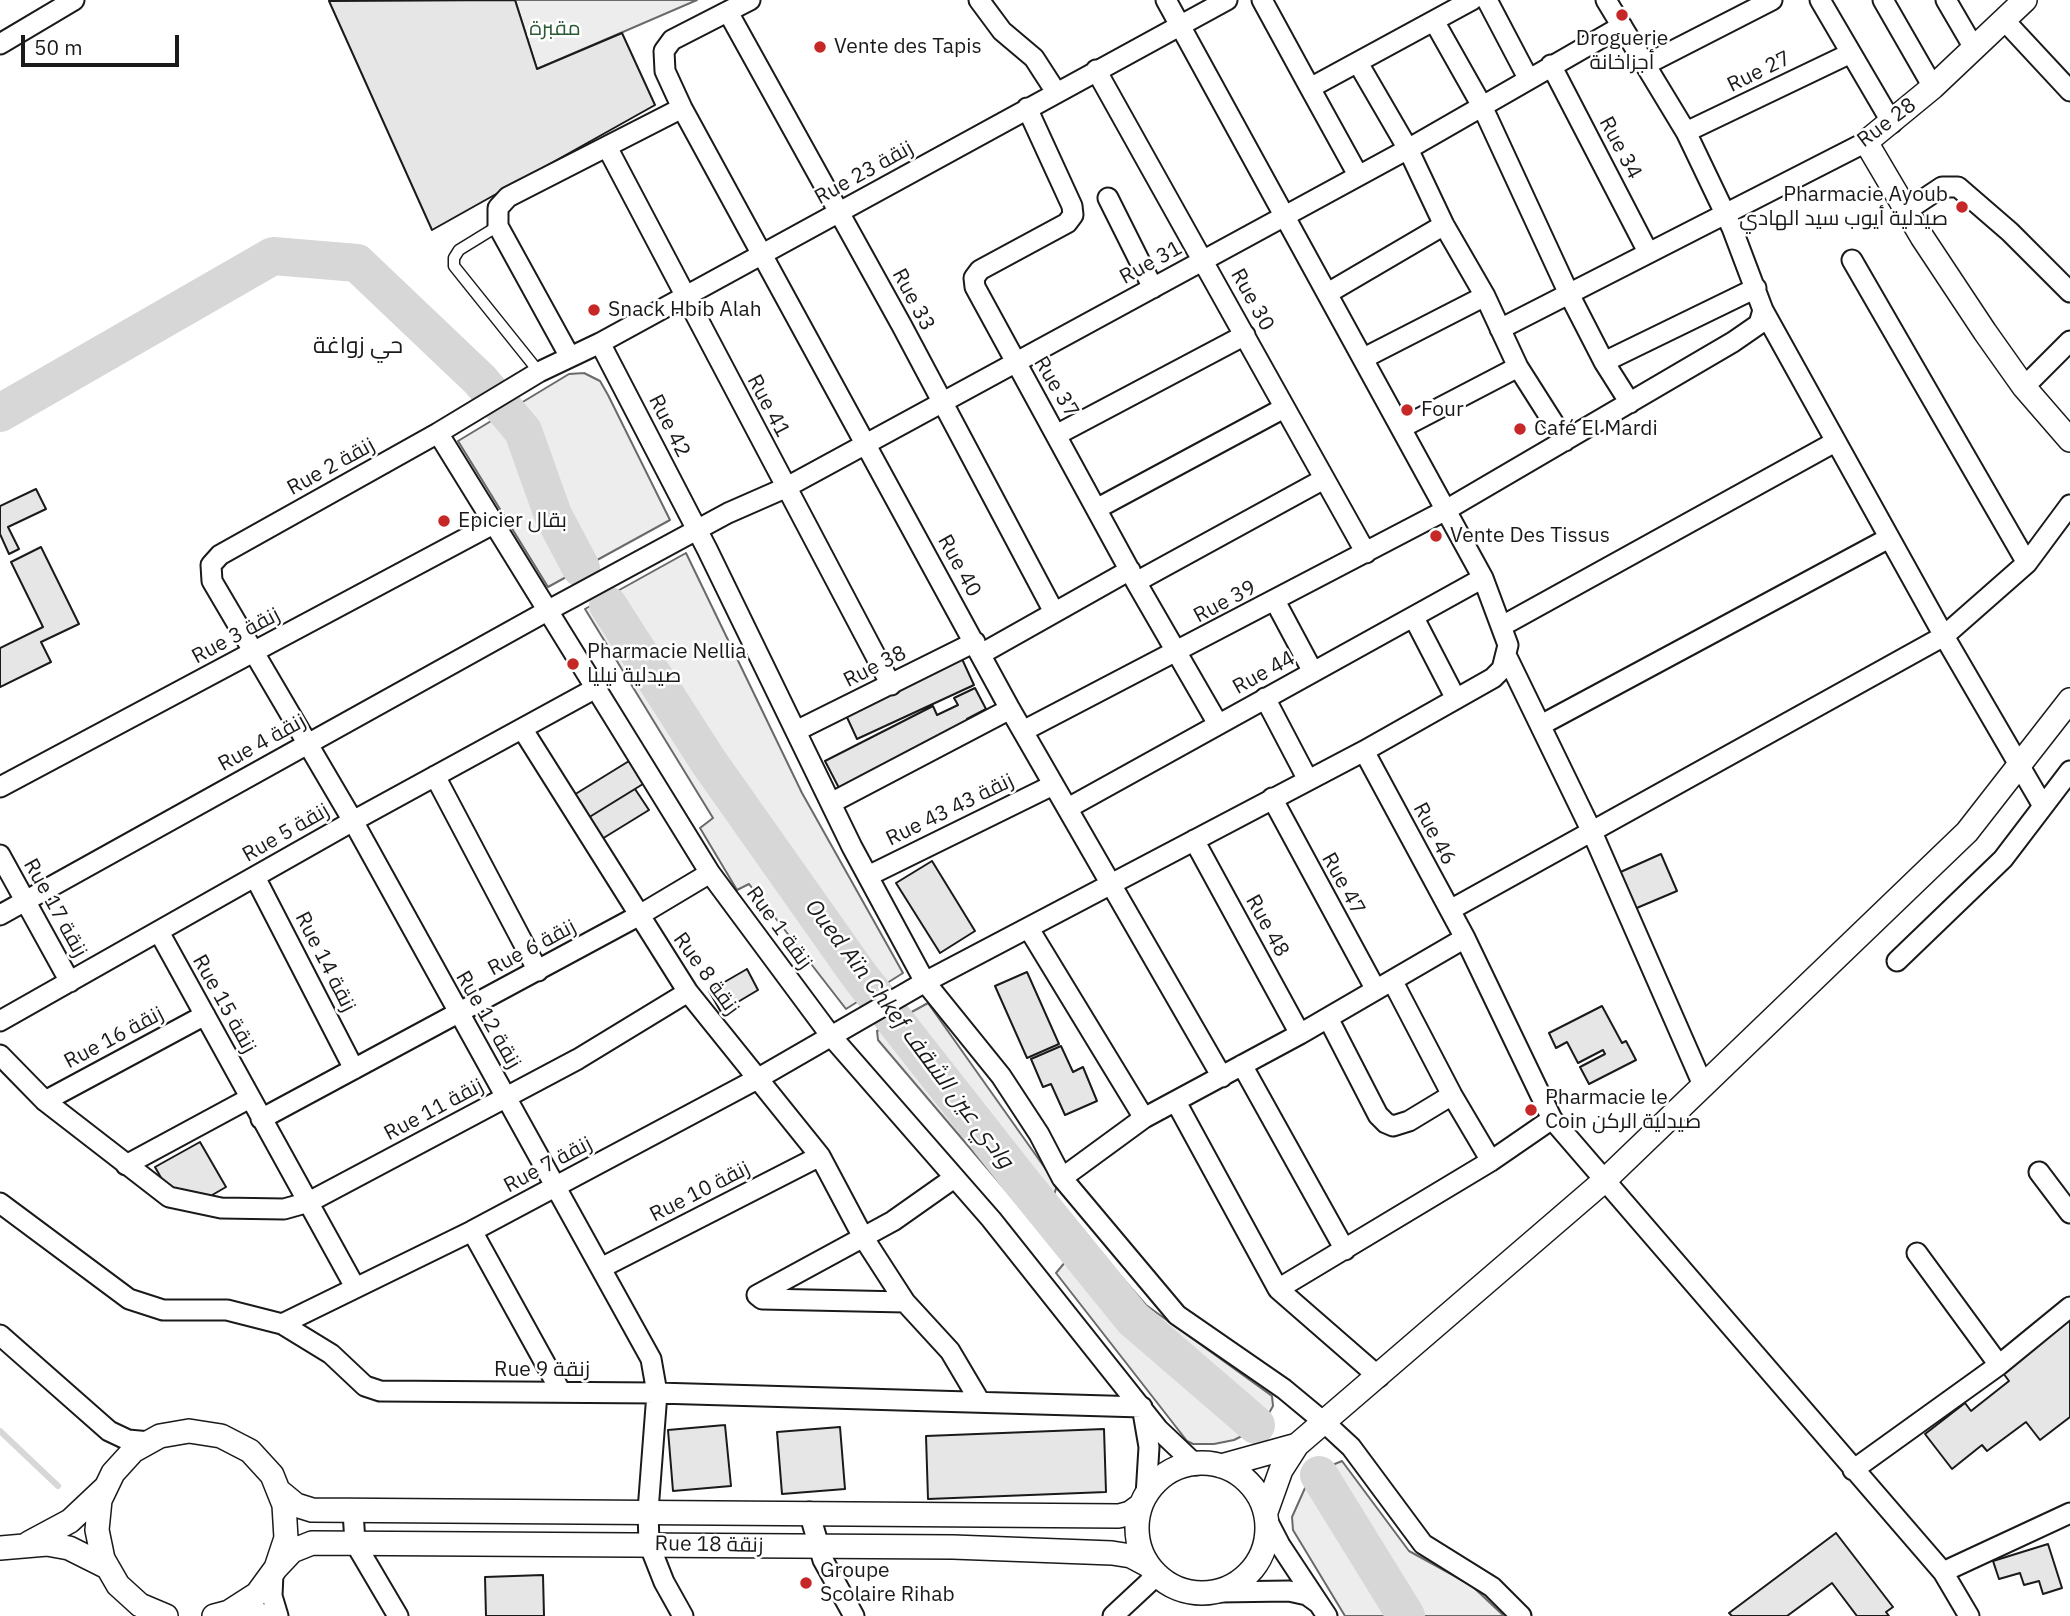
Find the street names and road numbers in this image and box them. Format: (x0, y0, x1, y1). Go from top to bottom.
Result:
street label: Rue 27 (1723, 46, 1795, 98)
street label: Rue 28 (1853, 93, 1921, 153)
street label: Rue 34 (1593, 112, 1647, 184)
street label: Rue 23 زنقة (810, 136, 918, 210)
street label: Rue 31 (1116, 236, 1186, 290)
street label: Rue 33 (886, 264, 940, 336)
street label: Rue 30 (1225, 265, 1279, 335)
street label: Rue 37 (1028, 352, 1084, 422)
street label: Rue 41 (741, 370, 795, 442)
street label: Rue 42 (643, 390, 695, 462)
street label: Rue 2 زنقة (283, 433, 379, 501)
street label: Rue 40 (932, 531, 986, 601)
street label: Rue 39 (1189, 575, 1261, 629)
street label: Rue 3 زنقة (188, 602, 284, 670)
street label: Rue 38 (839, 641, 911, 693)
street label: Rue 44 (1229, 646, 1299, 700)
street label: Rue 4 زنقة (214, 709, 310, 777)
street label: Rue 43 زنقة 43 (882, 768, 1018, 852)
street label: Rue 5 زنقة (238, 798, 334, 868)
street label: Rue 46 (1407, 798, 1461, 870)
street label: Rue 47 (1316, 849, 1370, 919)
street label: Rue 17 زنقة (18, 854, 92, 962)
street label: Rue 1 زنقة (741, 882, 817, 974)
street label: Rue 48 (1240, 891, 1294, 961)
street label: Rue 14 زنقة (289, 908, 361, 1016)
street label: Rue 6 زنقة (484, 914, 580, 982)
street label: Rue 8 زنقة (668, 928, 744, 1020)
street label: Rue 15 زنقة (187, 950, 261, 1058)
street label: Rue 12 زنقة (450, 967, 526, 1073)
street label: Rue 16 زنقة (60, 1001, 168, 1075)
street label: Rue 11 زنقة (380, 1073, 488, 1147)
street label: Rue 7 زنقة (500, 1131, 596, 1199)
street label: Rue 10 زنقة (646, 1156, 754, 1228)
street label: Rue 9 زنقة (494, 1357, 590, 1383)
street label: Rue 18 زنقة (654, 1531, 764, 1559)

